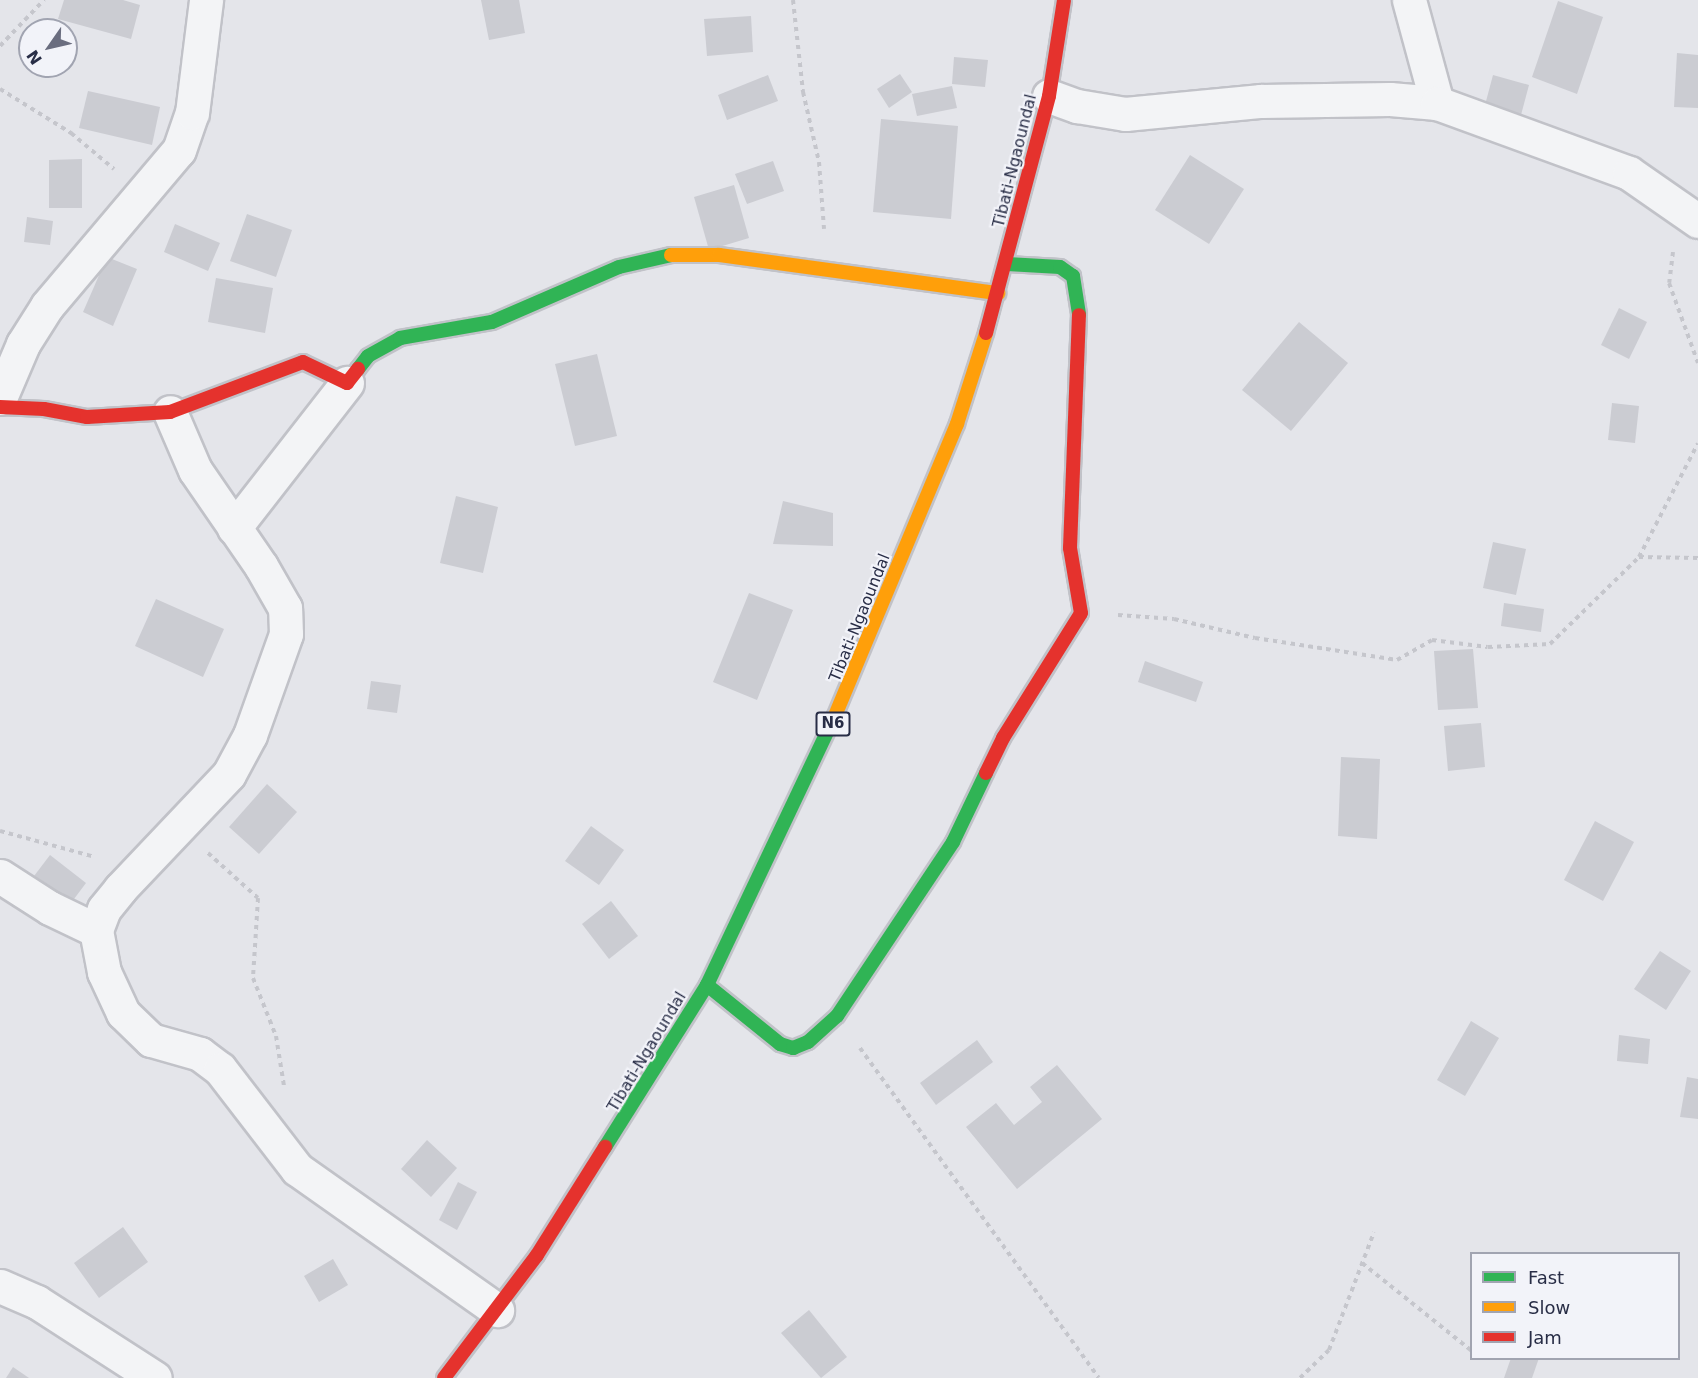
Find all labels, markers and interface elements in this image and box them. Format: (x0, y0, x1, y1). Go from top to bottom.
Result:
north arrow (18, 18, 78, 78)
text: N (23, 46, 46, 68)
street label: Tibati-Ngaoundal (989, 92, 1041, 230)
street label: Tibati-Ngaoundal (826, 551, 894, 685)
road number: N6 (815, 712, 851, 736)
street label: Tibati-Ngaoundal (604, 989, 690, 1115)
legend (1470, 1252, 1680, 1360)
text: Fast (1528, 1267, 1564, 1288)
text: Slow (1528, 1297, 1570, 1318)
text: Jam (1528, 1327, 1562, 1348)

